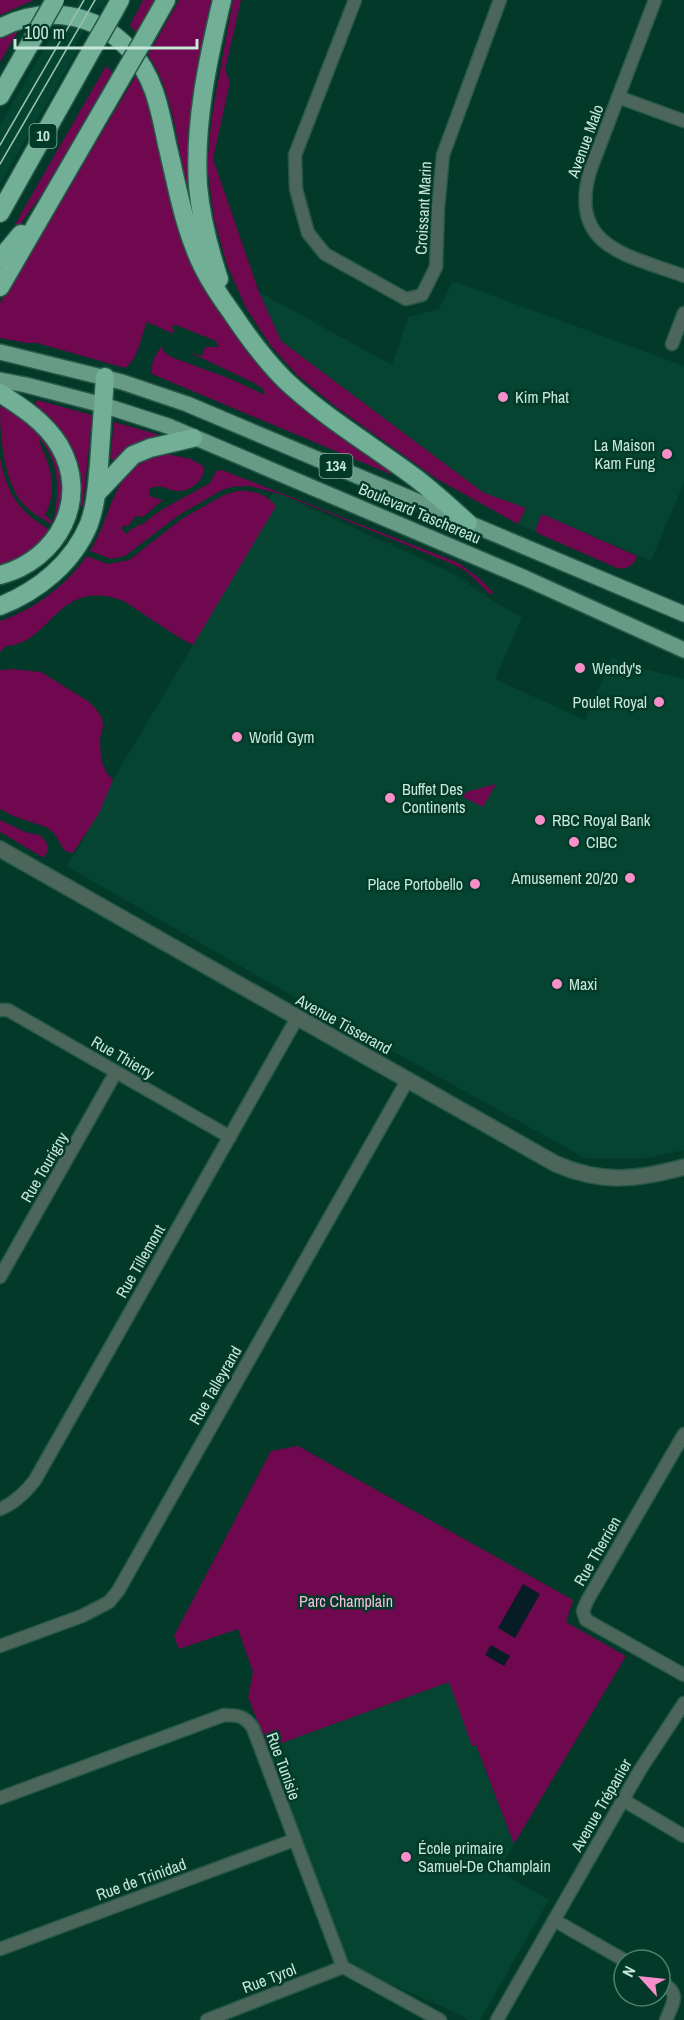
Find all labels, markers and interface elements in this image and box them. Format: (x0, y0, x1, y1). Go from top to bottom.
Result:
scale bar (15, 12, 196, 50)
text: 100 m (24, 20, 65, 45)
street label: Avenue Malo (561, 101, 608, 182)
road number: 10 (30, 124, 57, 148)
street label: Croissant Marin (410, 161, 436, 255)
place label: Kim Phat (515, 386, 569, 408)
marker: Kim Phat (496, 390, 510, 404)
place label: La Maison Kam Fung (594, 434, 656, 474)
marker: La Maison Kam Fung (660, 447, 674, 461)
road number: 134 (320, 454, 352, 478)
street label: Boulevard Taschereau (356, 477, 484, 549)
place label: Wendy's (592, 657, 642, 679)
marker: Wendy's (573, 661, 587, 675)
place label: Poulet Royal (573, 691, 647, 713)
marker: Poulet Royal (652, 695, 666, 709)
place label: World Gym (249, 726, 314, 748)
marker: World Gym (230, 730, 244, 744)
place label: Buffet Des Continents (402, 778, 465, 818)
marker: Buffet Des Continents (383, 791, 397, 805)
place label: RBC Royal Bank (552, 809, 651, 831)
marker: RBC Royal Bank (533, 813, 547, 827)
place label: CIBC (586, 831, 617, 853)
marker: CIBC (567, 835, 581, 849)
place label: Amusement 20/20 (511, 867, 618, 889)
marker: Amusement 20/20 (623, 871, 637, 885)
place label: Place Portobello (367, 873, 463, 895)
marker: Place Portobello (468, 877, 482, 891)
place label: Maxi (569, 973, 597, 995)
marker: Maxi (550, 977, 564, 991)
street label: Avenue Tisserand (292, 988, 396, 1059)
street label: Rue Thierry (88, 1030, 159, 1084)
street label: Rue Tourigny (15, 1127, 73, 1206)
street label: Rue Tillemont (110, 1220, 170, 1302)
street label: Rue Talleyrand (184, 1342, 246, 1428)
street label: Rue Therrien (568, 1512, 626, 1590)
park label: Parc Champlain (299, 1590, 393, 1612)
street label: Rue Tunisie (262, 1729, 306, 1803)
street label: Avenue Trépanier (565, 1754, 637, 1856)
place label: École primaire Samuel-De Champlain (418, 1837, 551, 1877)
marker: École primaire Samuel-De Champlain (399, 1850, 413, 1864)
street label: Rue de Trinidad (93, 1853, 189, 1905)
north arrow (612, 1948, 672, 2008)
street label: Rue Tyrol (239, 1958, 299, 1998)
text: N (617, 1962, 641, 1980)

